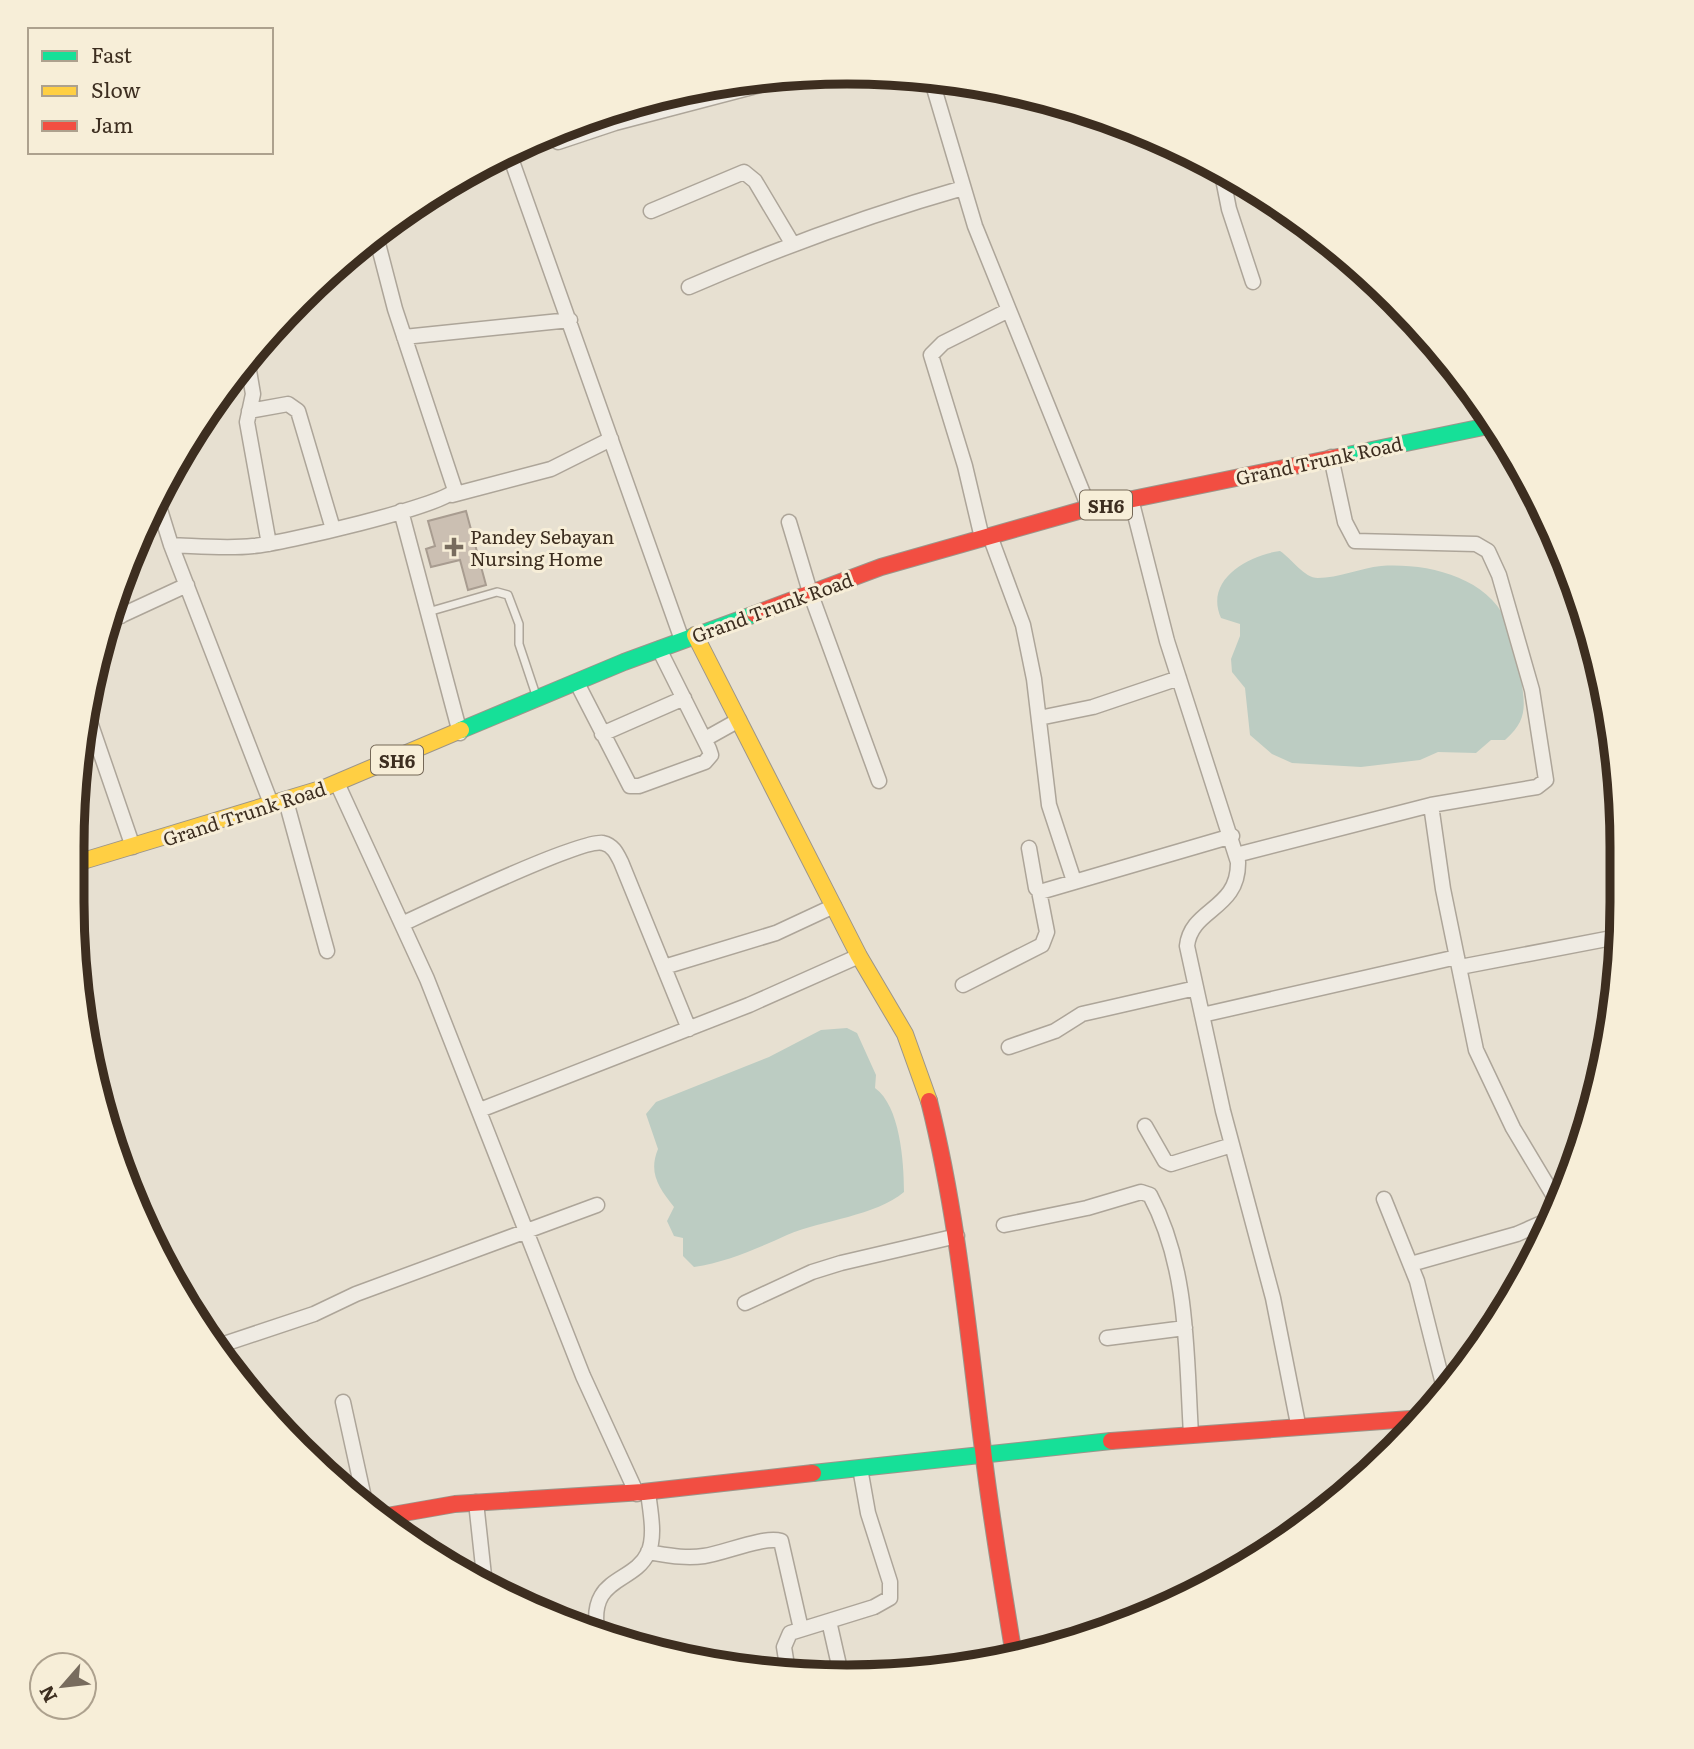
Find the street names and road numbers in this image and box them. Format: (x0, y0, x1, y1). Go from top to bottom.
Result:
street label: Grand Trunk Road (1233, 429, 1405, 491)
road number: SH6 (1080, 490, 1132, 520)
street label: Grand Trunk Road (687, 565, 857, 649)
road number: SH6 (371, 746, 423, 774)
street label: Grand Trunk Road (159, 773, 329, 853)

